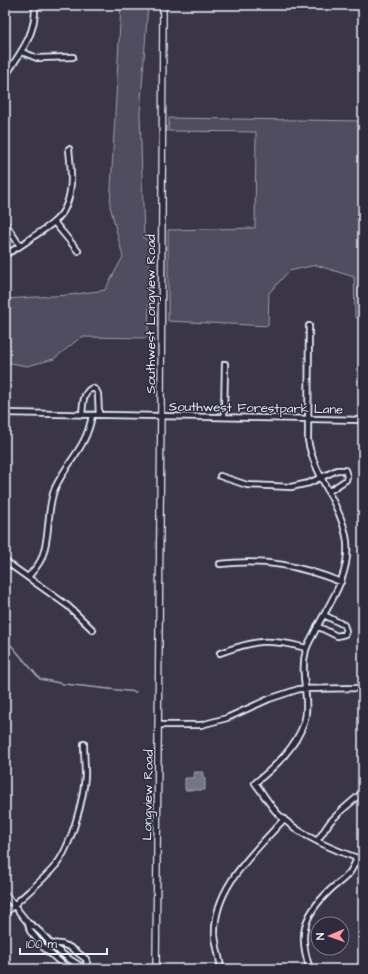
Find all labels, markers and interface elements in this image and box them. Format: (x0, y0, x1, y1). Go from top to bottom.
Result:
street label: Southwest Longview Road (142, 234, 161, 394)
street label: Southwest Forestpark Lane (169, 397, 343, 419)
street label: Longview Road (138, 749, 159, 841)
north arrow (310, 916, 350, 956)
scale bar (20, 930, 107, 956)
text: N (313, 933, 328, 940)
text: 100 m (26, 936, 57, 953)

